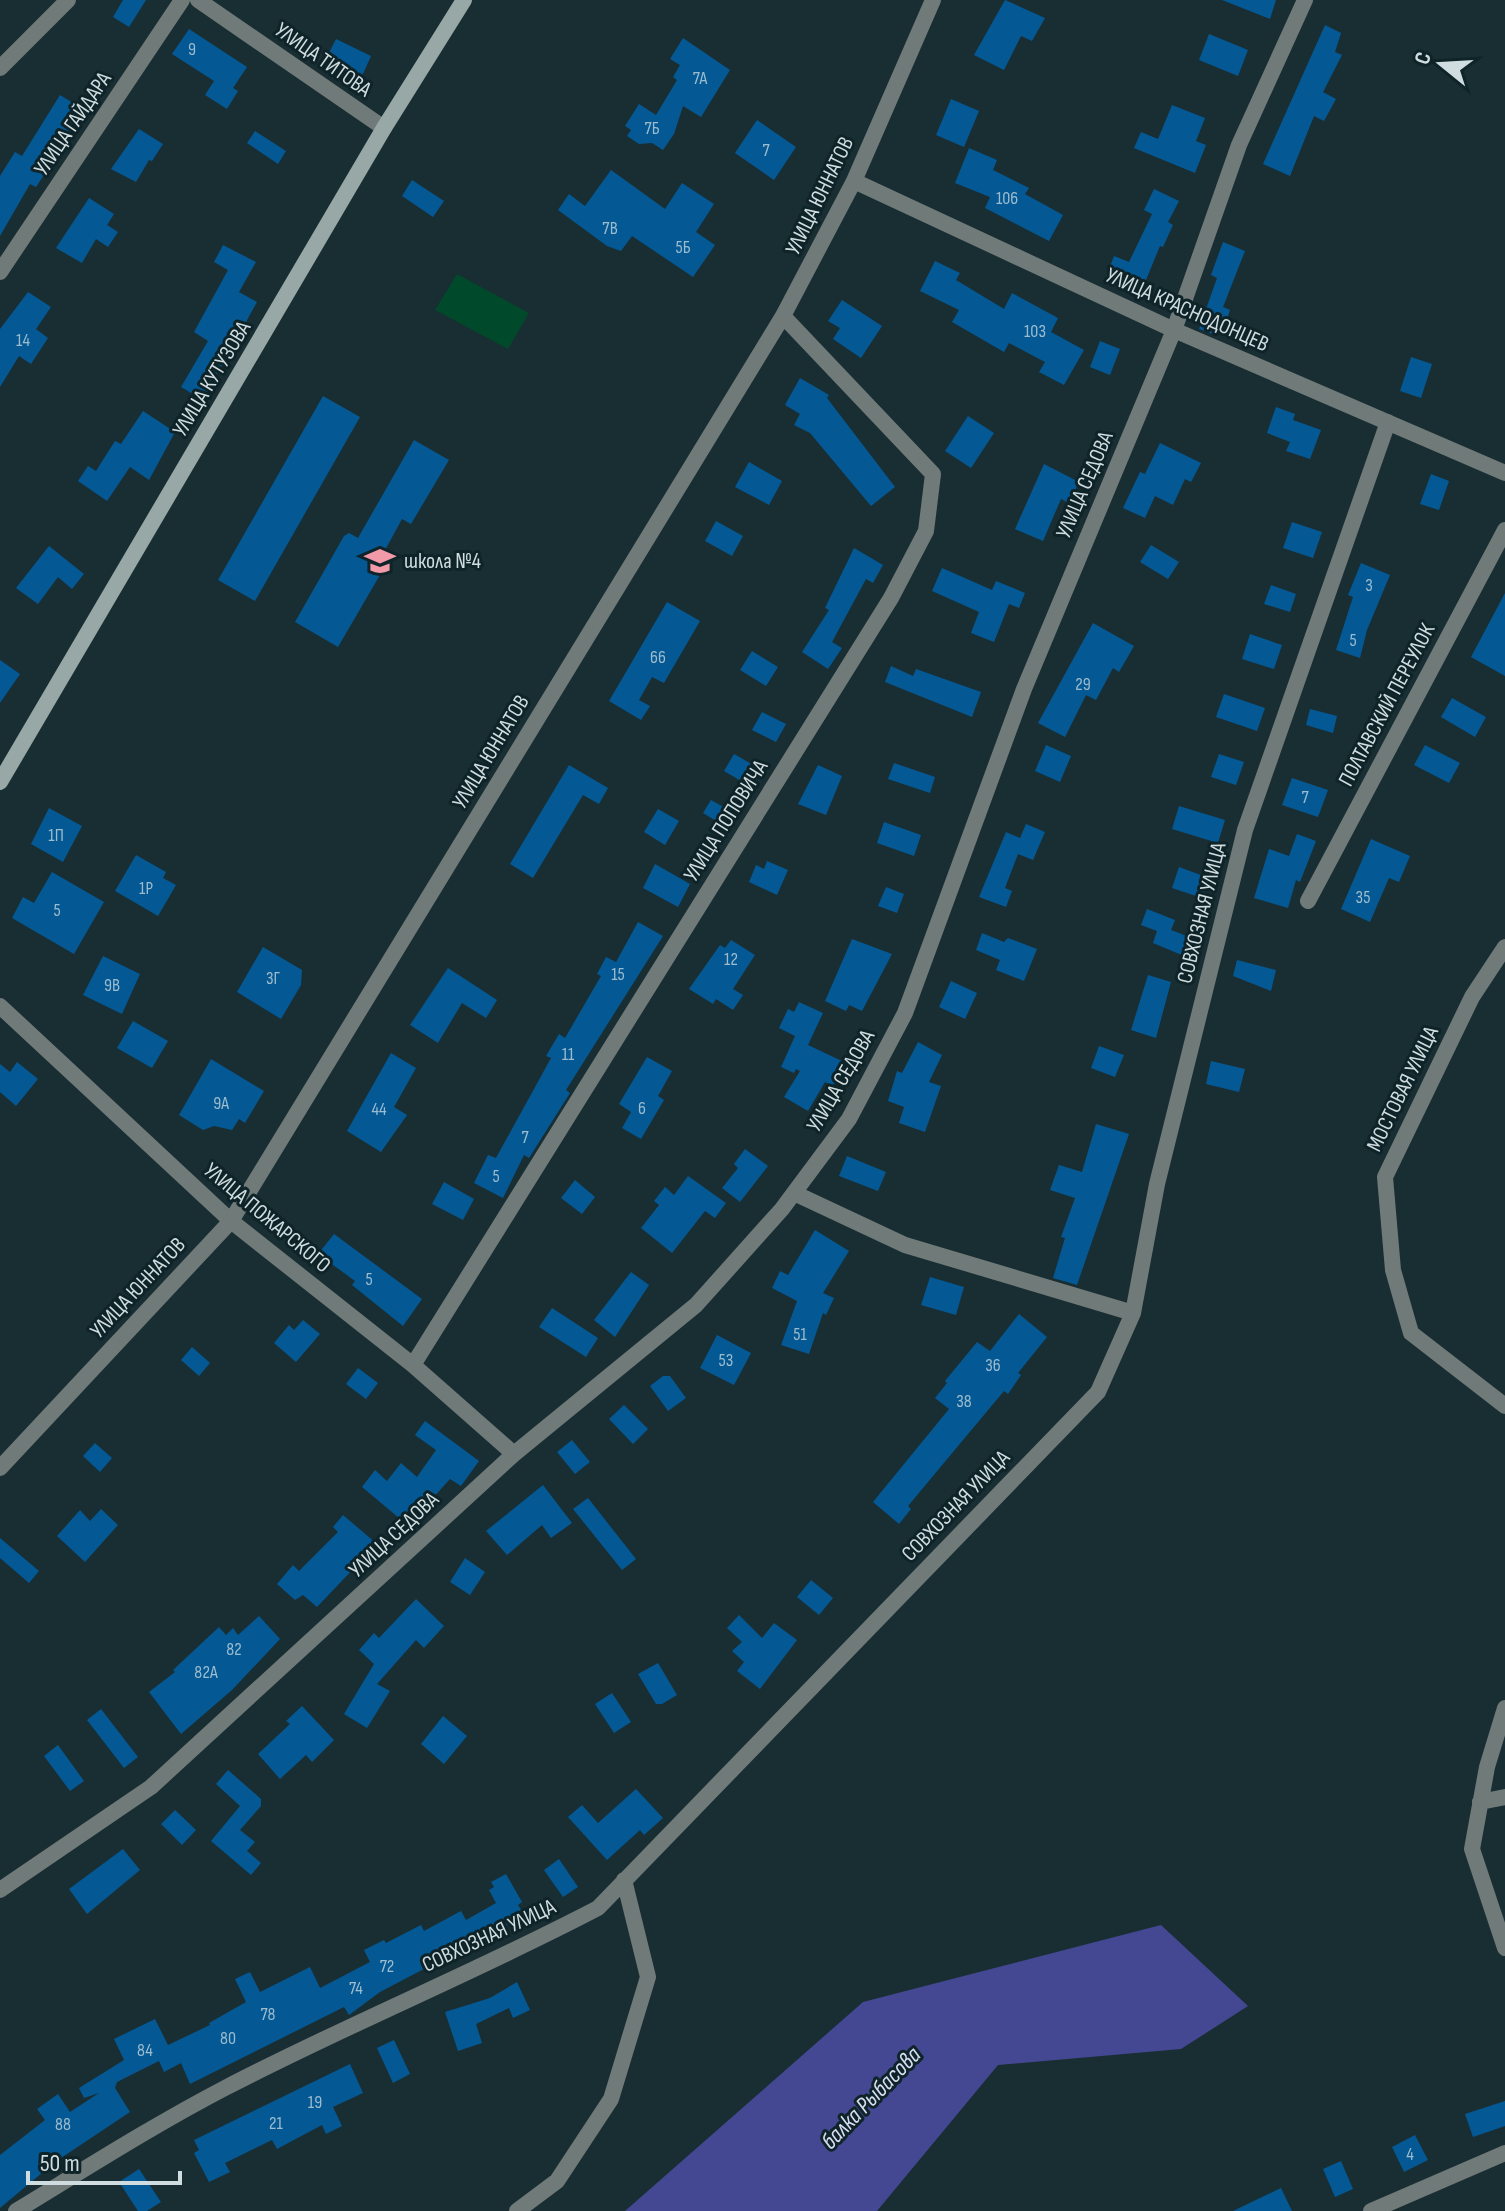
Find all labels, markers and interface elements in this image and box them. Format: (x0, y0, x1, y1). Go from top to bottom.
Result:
street label: УЛИЦА ТИТОВА (269, 17, 377, 103)
north arrow (1401, 24, 1481, 104)
house number: 9 (188, 39, 196, 60)
text: С (1409, 49, 1438, 68)
street label: УЛИЦА ГАЙДАРА (28, 67, 118, 181)
house number: 7А (693, 68, 708, 89)
house number: 7Б (644, 118, 660, 139)
street label: УЛИЦА ЮННАТОВ (780, 133, 860, 259)
house number: 7 (762, 140, 770, 161)
house number: 106 (996, 188, 1018, 209)
house number: 7В (602, 218, 618, 239)
house number: 5Б (675, 237, 691, 258)
street label: УЛИЦА КРАСНОДОНЦЕВ (1101, 262, 1273, 358)
street label: УЛИЦА КУТУЗОВА (167, 316, 257, 442)
house number: 103 (1024, 321, 1046, 342)
house number: 14 (16, 330, 30, 351)
street label: УЛИЦА СЕДОВА (1050, 427, 1120, 542)
school or university icon: школа №4 (363, 544, 397, 578)
place label: школа №4 (404, 548, 481, 575)
house number: 3 (1365, 575, 1373, 596)
street label: ПОЛТАВСКИЙ ПЕРЕУЛОК (1333, 619, 1441, 791)
house number: 5 (1349, 630, 1357, 651)
house number: 66 (650, 647, 666, 668)
house number: 29 (1075, 674, 1091, 695)
street label: УЛИЦА ЮННАТОВ (447, 690, 535, 814)
street label: УЛИЦА ПОПОВИЧА (678, 755, 774, 887)
house number: 7 (1301, 787, 1309, 808)
house number: 1П (48, 825, 64, 846)
street label: СОВХОЗНАЯ УЛИЦА (1171, 839, 1233, 986)
house number: 1Р (139, 878, 153, 899)
house number: 35 (1356, 887, 1370, 908)
house number: 5 (53, 900, 61, 921)
house number: 12 (724, 949, 738, 970)
house number: 15 (611, 964, 625, 985)
house number: 3Г (266, 968, 281, 989)
house number: 9В (104, 975, 120, 996)
street label: МОСТОВАЯ УЛИЦА (1361, 1021, 1445, 1156)
street label: УЛИЦА СЕДОВА (801, 1025, 881, 1137)
house number: 11 (562, 1044, 575, 1065)
house number: 9А (213, 1093, 229, 1114)
house number: 6 (638, 1098, 646, 1119)
house number: 44 (371, 1099, 387, 1120)
house number: 7 (521, 1127, 529, 1148)
street label: УЛИЦА ПОЖАРСКОГО (198, 1157, 336, 1279)
house number: 5 (492, 1166, 500, 1187)
street label: УЛИЦА ЮННАТОВ (85, 1232, 191, 1344)
house number: 5 (365, 1269, 373, 1290)
house number: 51 (793, 1324, 807, 1345)
house number: 53 (719, 1350, 733, 1371)
house number: 36 (985, 1355, 1001, 1376)
house number: 38 (956, 1391, 972, 1412)
street label: СОВХОЗНАЯ УЛИЦА (896, 1444, 1016, 1567)
street label: УЛИЦА СЕДОВА (343, 1486, 445, 1584)
house number: 82 (226, 1639, 242, 1660)
house number: 82А (194, 1662, 218, 1683)
street label: СОВХОЗНАЯ УЛИЦА (418, 1893, 561, 1979)
house number: 72 (380, 1956, 394, 1977)
house number: 74 (349, 1978, 363, 1999)
house number: 78 (260, 2004, 276, 2025)
house number: 80 (220, 2028, 236, 2049)
house number: 84 (137, 2040, 153, 2061)
water label: балка Рыбасова (815, 2040, 927, 2155)
house number: 19 (308, 2092, 322, 2113)
house number: 21 (269, 2113, 284, 2134)
house number: 88 (55, 2114, 71, 2135)
scale bar (28, 2135, 180, 2185)
house number: 4 (1406, 2144, 1414, 2165)
text: 50 m (40, 2149, 80, 2178)

